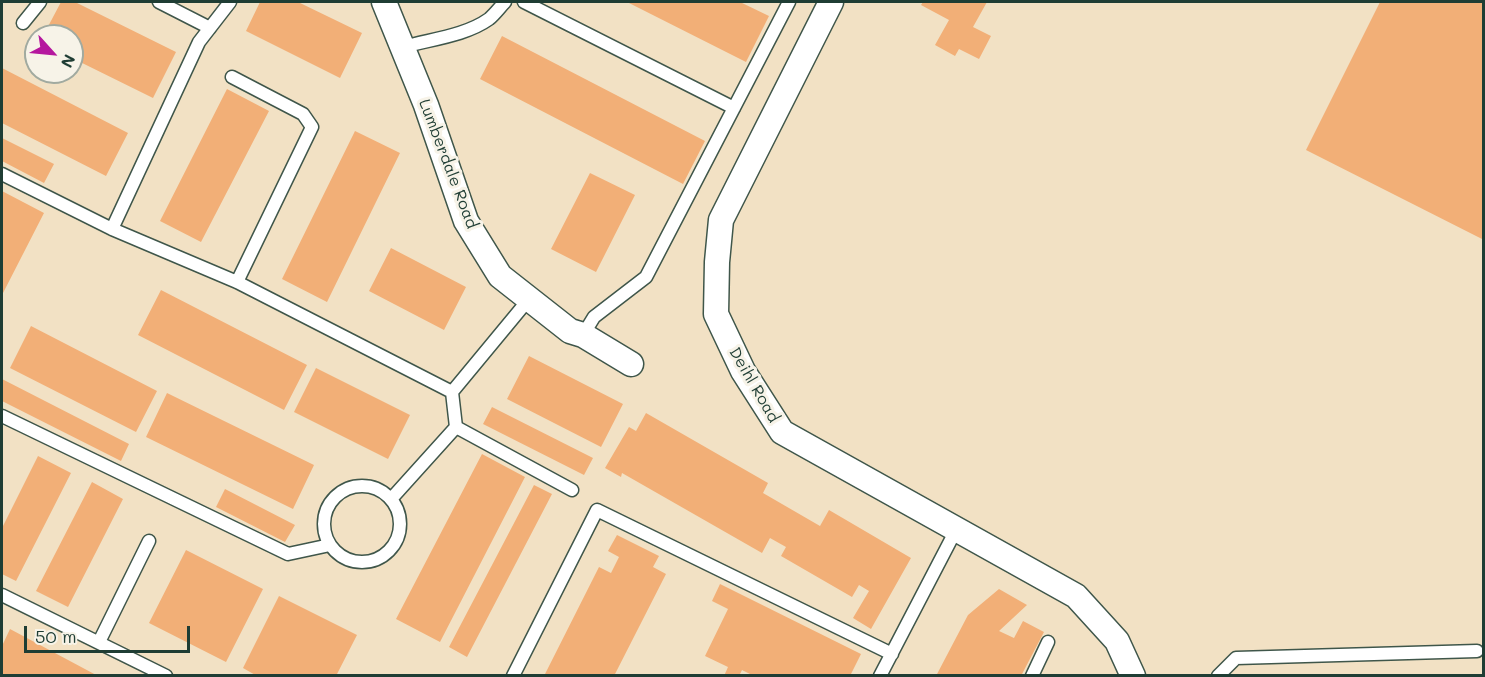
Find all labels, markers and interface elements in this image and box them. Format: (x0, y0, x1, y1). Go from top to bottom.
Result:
north arrow (24, 24, 84, 84)
text: N (57, 51, 81, 72)
street label: Lumberdale Road (414, 97, 482, 231)
street label: Deihl Road (725, 344, 783, 426)
scale bar (27, 614, 194, 652)
text: 50 m (35, 624, 77, 648)

